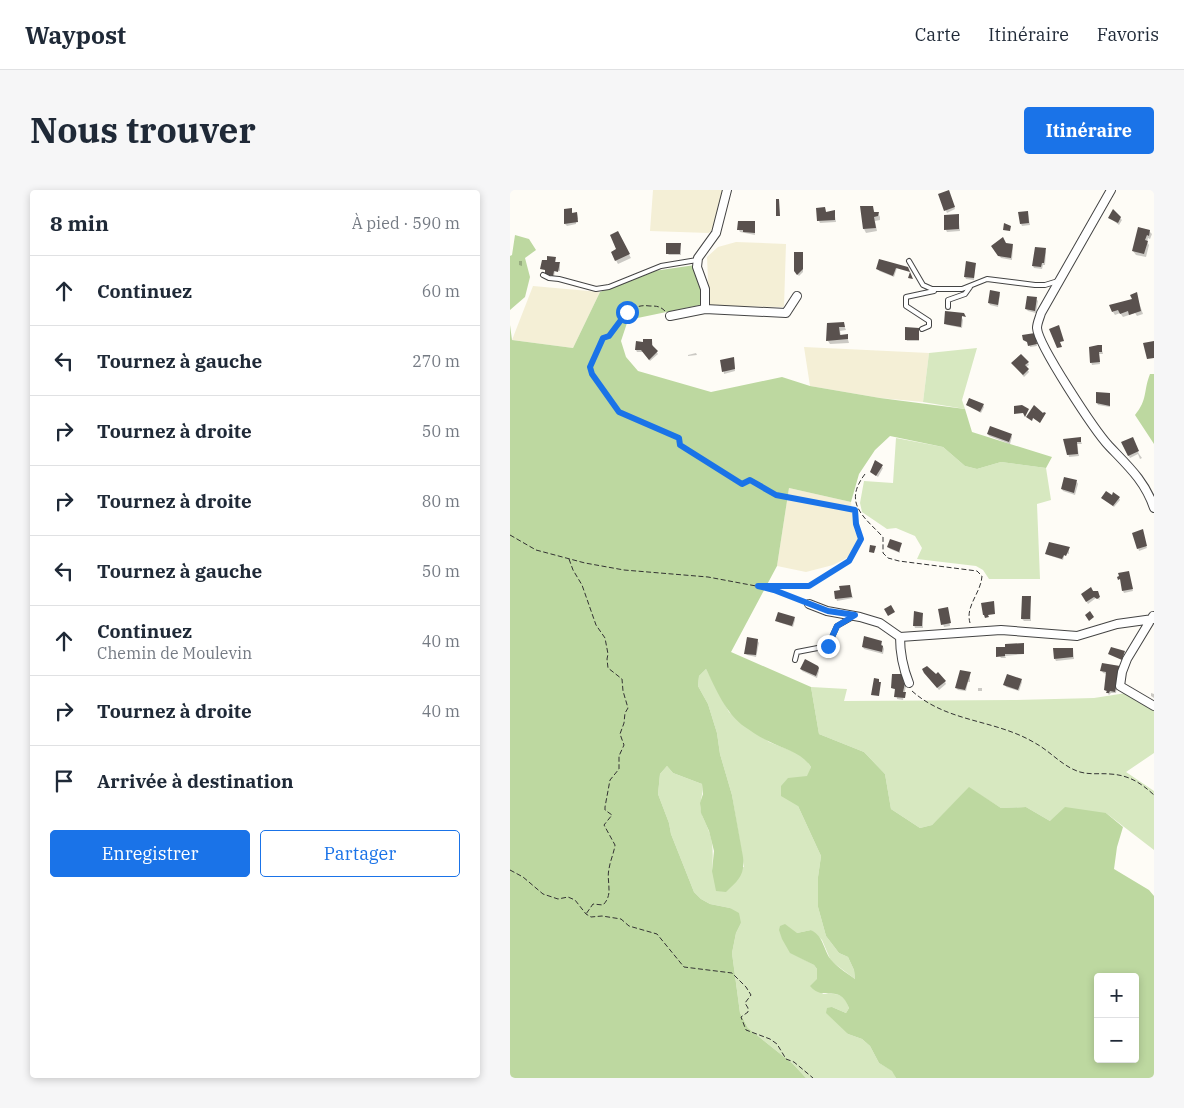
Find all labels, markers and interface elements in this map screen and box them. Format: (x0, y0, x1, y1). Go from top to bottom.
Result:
text: Waypost (25, 19, 126, 51)
text: Carte (915, 23, 960, 46)
text: Itinéraire (988, 23, 1069, 46)
text: Favoris (1097, 23, 1159, 46)
text: Nous trouver (30, 107, 256, 153)
button: Itinéraire (1024, 107, 1154, 154)
text: 8 min (50, 209, 109, 237)
text: À pied · 590 m (352, 213, 460, 233)
icon: ahead (50, 277, 78, 305)
text: Continuez (97, 279, 192, 303)
text: 60 m (422, 281, 460, 301)
route start (616, 301, 639, 324)
icon: left (50, 347, 78, 375)
text: Tournez à gauche (97, 349, 262, 373)
text: 270 m (412, 351, 460, 371)
icon: right (50, 417, 78, 445)
text: Tournez à droite (97, 419, 252, 443)
text: 50 m (422, 421, 460, 441)
icon: right (50, 487, 78, 515)
text: Tournez à droite (97, 489, 252, 513)
text: 80 m (422, 491, 460, 511)
icon: left (50, 557, 78, 585)
text: Tournez à gauche (97, 559, 262, 583)
text: 50 m (422, 561, 460, 581)
text: Continuez (97, 619, 192, 643)
icon: ahead (50, 627, 78, 655)
text: 40 m (422, 631, 460, 651)
route end (817, 635, 840, 658)
text: Chemin de Moulevin (97, 643, 252, 663)
icon: right (50, 697, 78, 725)
text: Tournez à droite (97, 699, 252, 723)
text: 40 m (422, 701, 460, 721)
icon: arrive (50, 767, 78, 795)
text: Arrivée à destination (97, 769, 294, 793)
button: Enregistrer (50, 830, 250, 877)
button: Partager (260, 830, 460, 877)
map controls (1094, 973, 1139, 1063)
button: + (1094, 973, 1139, 1018)
button: − (1094, 1018, 1139, 1063)

